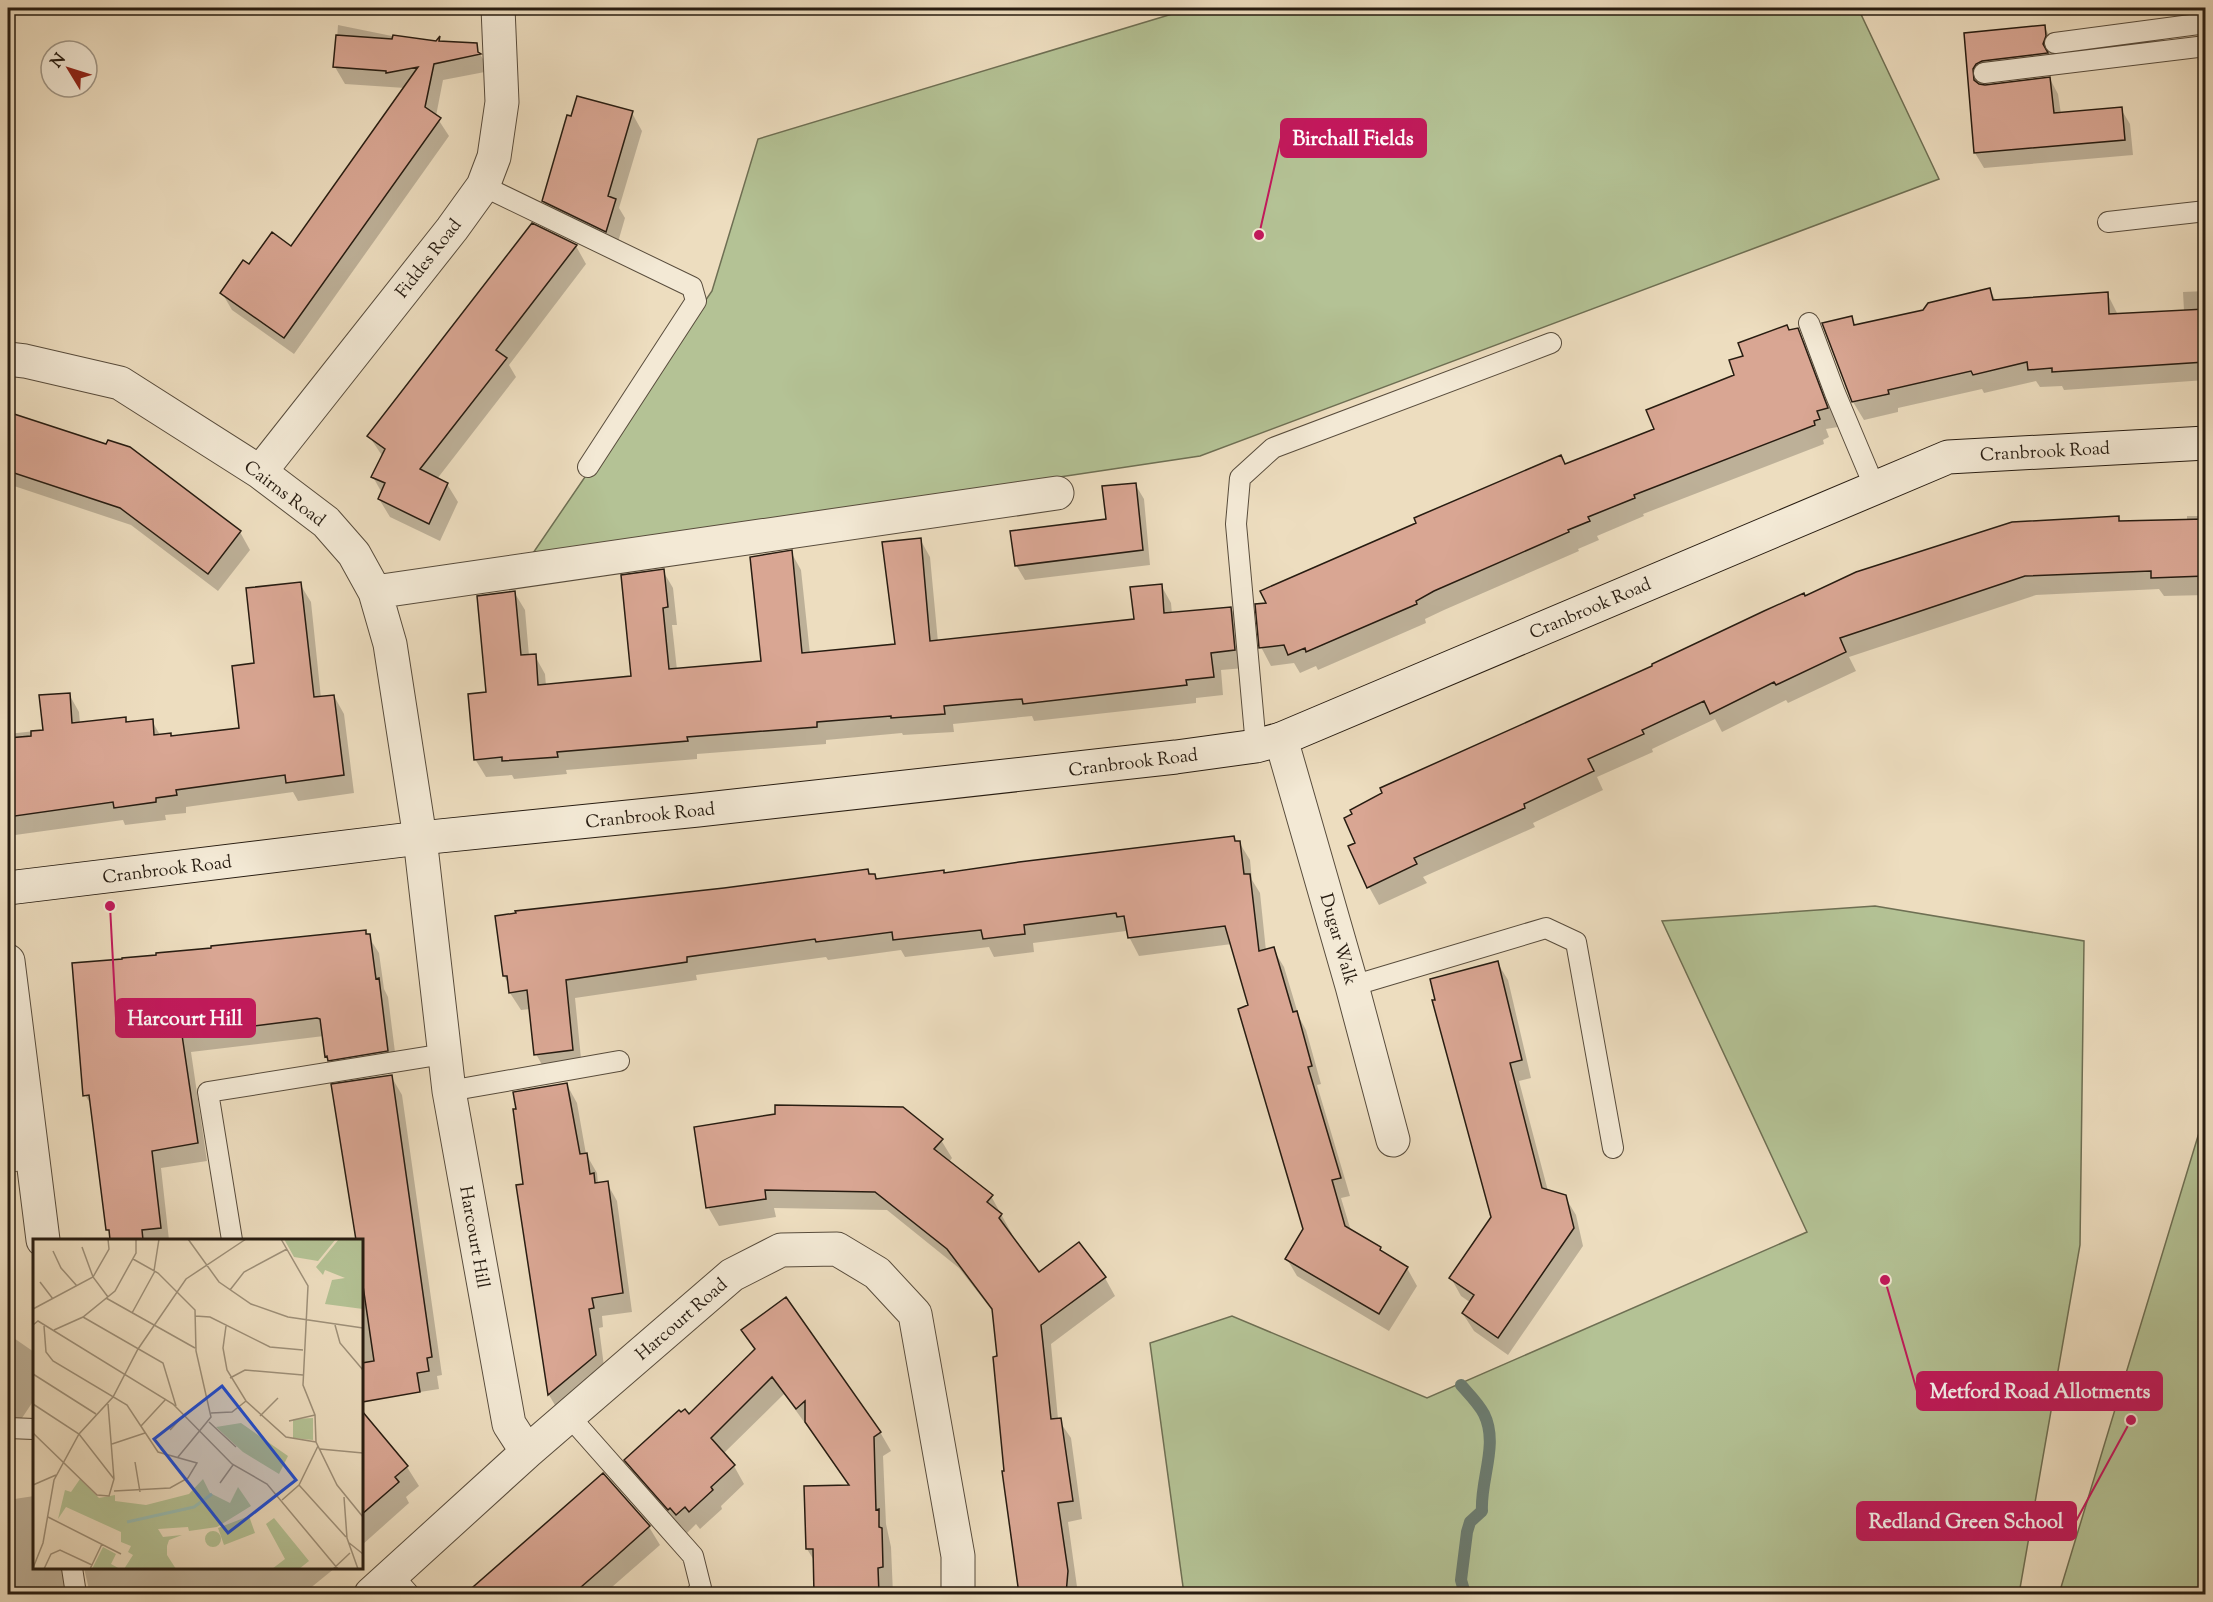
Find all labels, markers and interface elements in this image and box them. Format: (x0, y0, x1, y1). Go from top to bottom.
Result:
north arrow (39, 39, 99, 99)
text: N (46, 49, 72, 73)
callout: Birchall Fields (1281, 119, 1426, 157)
text: Birchall Fields (1292, 126, 1414, 155)
street label: Fiddes Road (390, 214, 469, 304)
street label: Cranbrook Road (1979, 437, 2111, 469)
street label: Cairns Road (238, 455, 330, 534)
street label: Cranbrook Road (1526, 572, 1656, 647)
street label: Cranbrook Road (1067, 743, 1199, 785)
street label: Cranbrook Road (584, 797, 716, 837)
street label: Cranbrook Road (101, 850, 233, 892)
street label: Dugar Walk (1312, 891, 1363, 989)
callout: Harcourt Hill (116, 999, 255, 1037)
text: Harcourt Hill (127, 1006, 243, 1035)
street label: Harcourt Hill (451, 1184, 495, 1291)
inset map (33, 1239, 363, 1569)
street label: Harcourt Road (631, 1273, 734, 1368)
callout: Metford Road Allotments (1917, 1372, 2162, 1410)
text: Metford Road Allotments (1930, 1379, 2150, 1408)
callout: Redland Green School (1857, 1502, 2076, 1540)
text: Redland Green School (1869, 1509, 2064, 1538)

